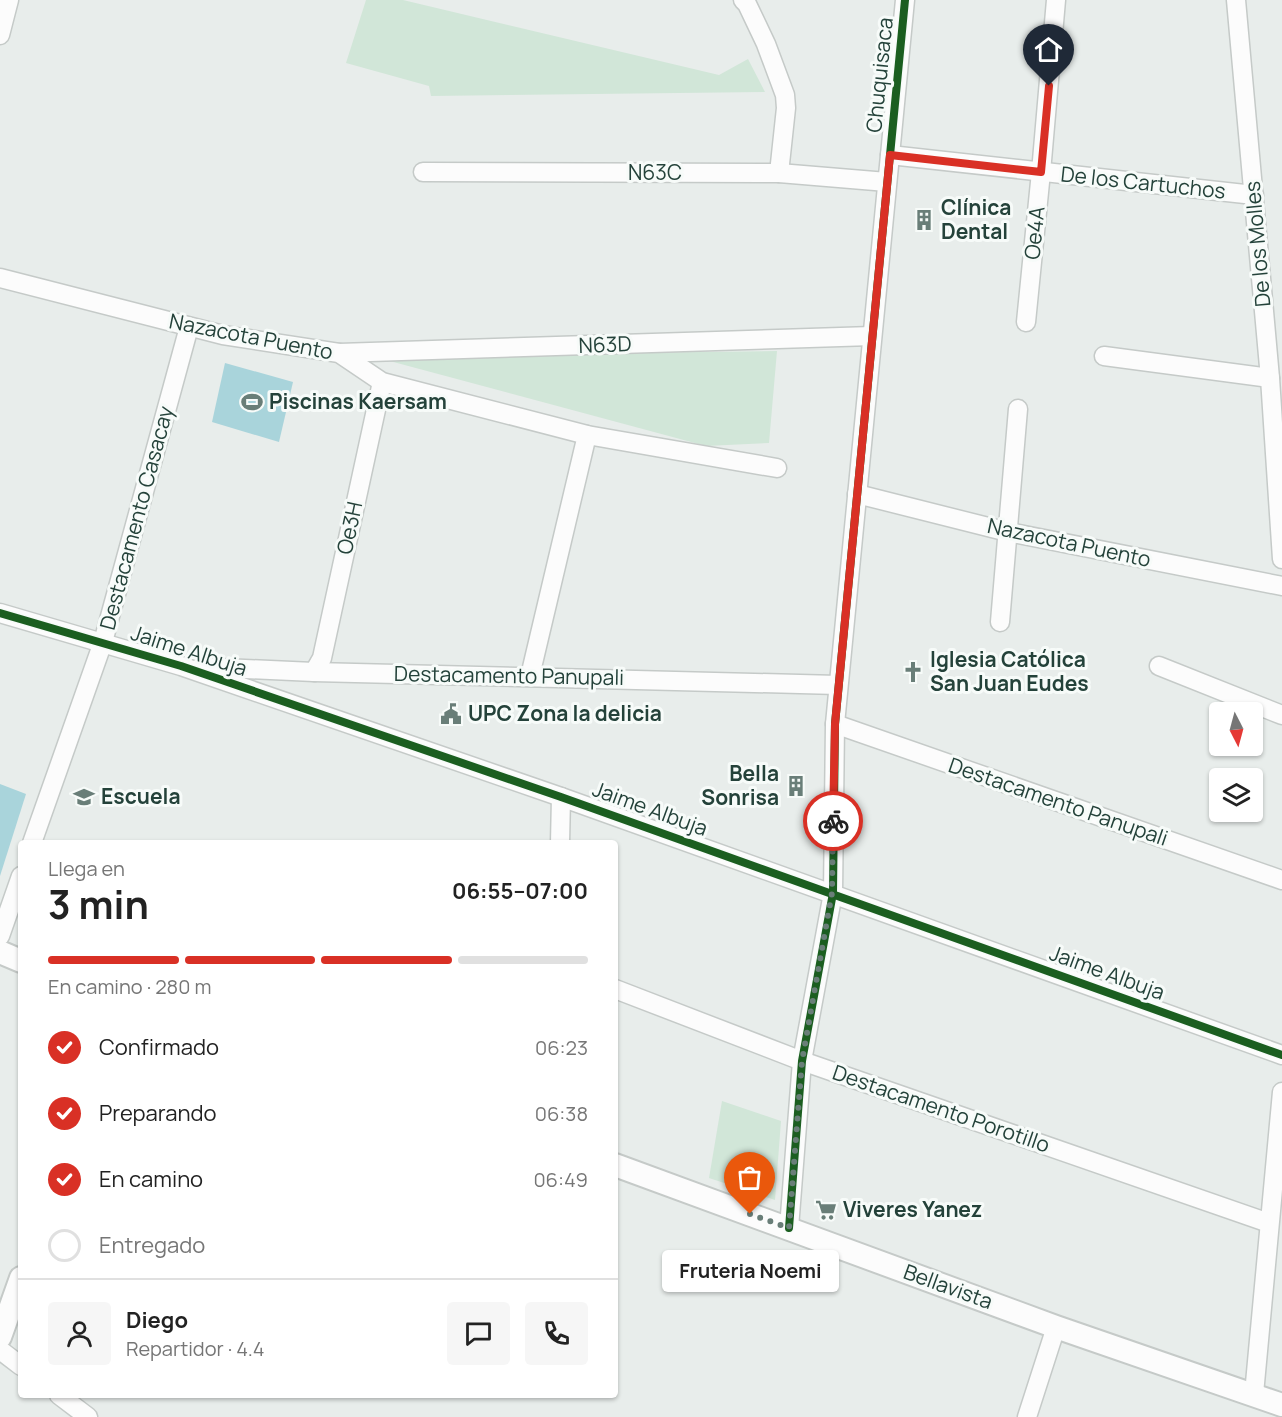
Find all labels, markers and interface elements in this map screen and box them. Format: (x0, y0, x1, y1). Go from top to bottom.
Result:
street label: Chuquisaca (859, 16, 899, 134)
pin (1023, 24, 1074, 86)
icon: home (1032, 33, 1065, 66)
street label: N63C (628, 158, 682, 186)
street label: De los Cartuchos (1059, 159, 1227, 205)
street label: De los Molles (1238, 180, 1276, 308)
place label: Clínica Dental (941, 193, 1011, 245)
street label: Oe4A (1017, 205, 1051, 261)
building icon: Clínica Dental (912, 208, 936, 232)
street label: Nazacota Puento (167, 306, 335, 366)
street label: N63D (578, 329, 632, 359)
place label: Piscinas Kaersam (269, 387, 447, 415)
sports icon: Piscinas Kaersam (240, 390, 264, 414)
street label: Destacamento Casacay (93, 403, 179, 633)
street label: Oe3H (330, 499, 368, 557)
street label: Nazacota Puento (985, 511, 1153, 573)
street label: Jaime Albuja (128, 618, 251, 682)
place label: Iglesia Católica San Juan Eudes (930, 645, 1089, 697)
street label: Destacamento Panupali (394, 659, 624, 691)
church icon: Iglesia Católica San Juan Eudes (901, 660, 925, 684)
place label: UPC Zona la delicia (468, 699, 662, 727)
public building icon: UPC Zona la delicia (439, 702, 463, 726)
north arrow (1209, 702, 1263, 756)
map controls (1209, 702, 1263, 822)
street label: Destacamento Panupali (945, 750, 1172, 852)
place label: Bella Sonrisa (701, 759, 779, 811)
button: layers (1209, 768, 1263, 822)
street label: Jaime Albuja (589, 774, 712, 842)
building icon: Bella Sonrisa (784, 774, 808, 798)
place label: Escuela (101, 782, 181, 810)
school or university icon: Escuela (72, 785, 96, 809)
courier (803, 791, 863, 851)
icon: bike (817, 805, 850, 838)
text: Llega en (48, 855, 125, 882)
text: 06:55–07:00 (452, 876, 588, 906)
text: 3 min (48, 877, 149, 931)
street label: Jaime Albuja (1046, 938, 1169, 1006)
text: En camino · 280 m (48, 973, 211, 1000)
icon: check (48, 1031, 81, 1064)
text: Confirmado (99, 1032, 219, 1062)
text: 06:23 (535, 1034, 588, 1061)
street label: Destacamento Porotillo (829, 1058, 1054, 1158)
icon: check (48, 1097, 81, 1130)
text: Preparando (99, 1098, 217, 1128)
text: 06:38 (535, 1100, 588, 1127)
pin (724, 1152, 775, 1214)
icon: bag (733, 1161, 766, 1194)
icon: check (48, 1163, 81, 1196)
text: En camino (99, 1164, 203, 1194)
text: 06:49 (533, 1166, 588, 1193)
place label: Viveres Yanez (843, 1195, 982, 1223)
supermarket icon: Viveres Yanez (814, 1198, 838, 1222)
text: Entregado (99, 1230, 205, 1260)
callout: Fruteria Noemi (662, 1250, 838, 1292)
text: Fruteria Noemi (679, 1257, 822, 1284)
street label: Bellavista (900, 1257, 997, 1315)
button: person (48, 1302, 111, 1365)
button: chat (447, 1302, 510, 1365)
button: phone (525, 1302, 588, 1365)
text: Diego (126, 1305, 188, 1335)
text: Repartidor · 4.4 (126, 1335, 265, 1362)

